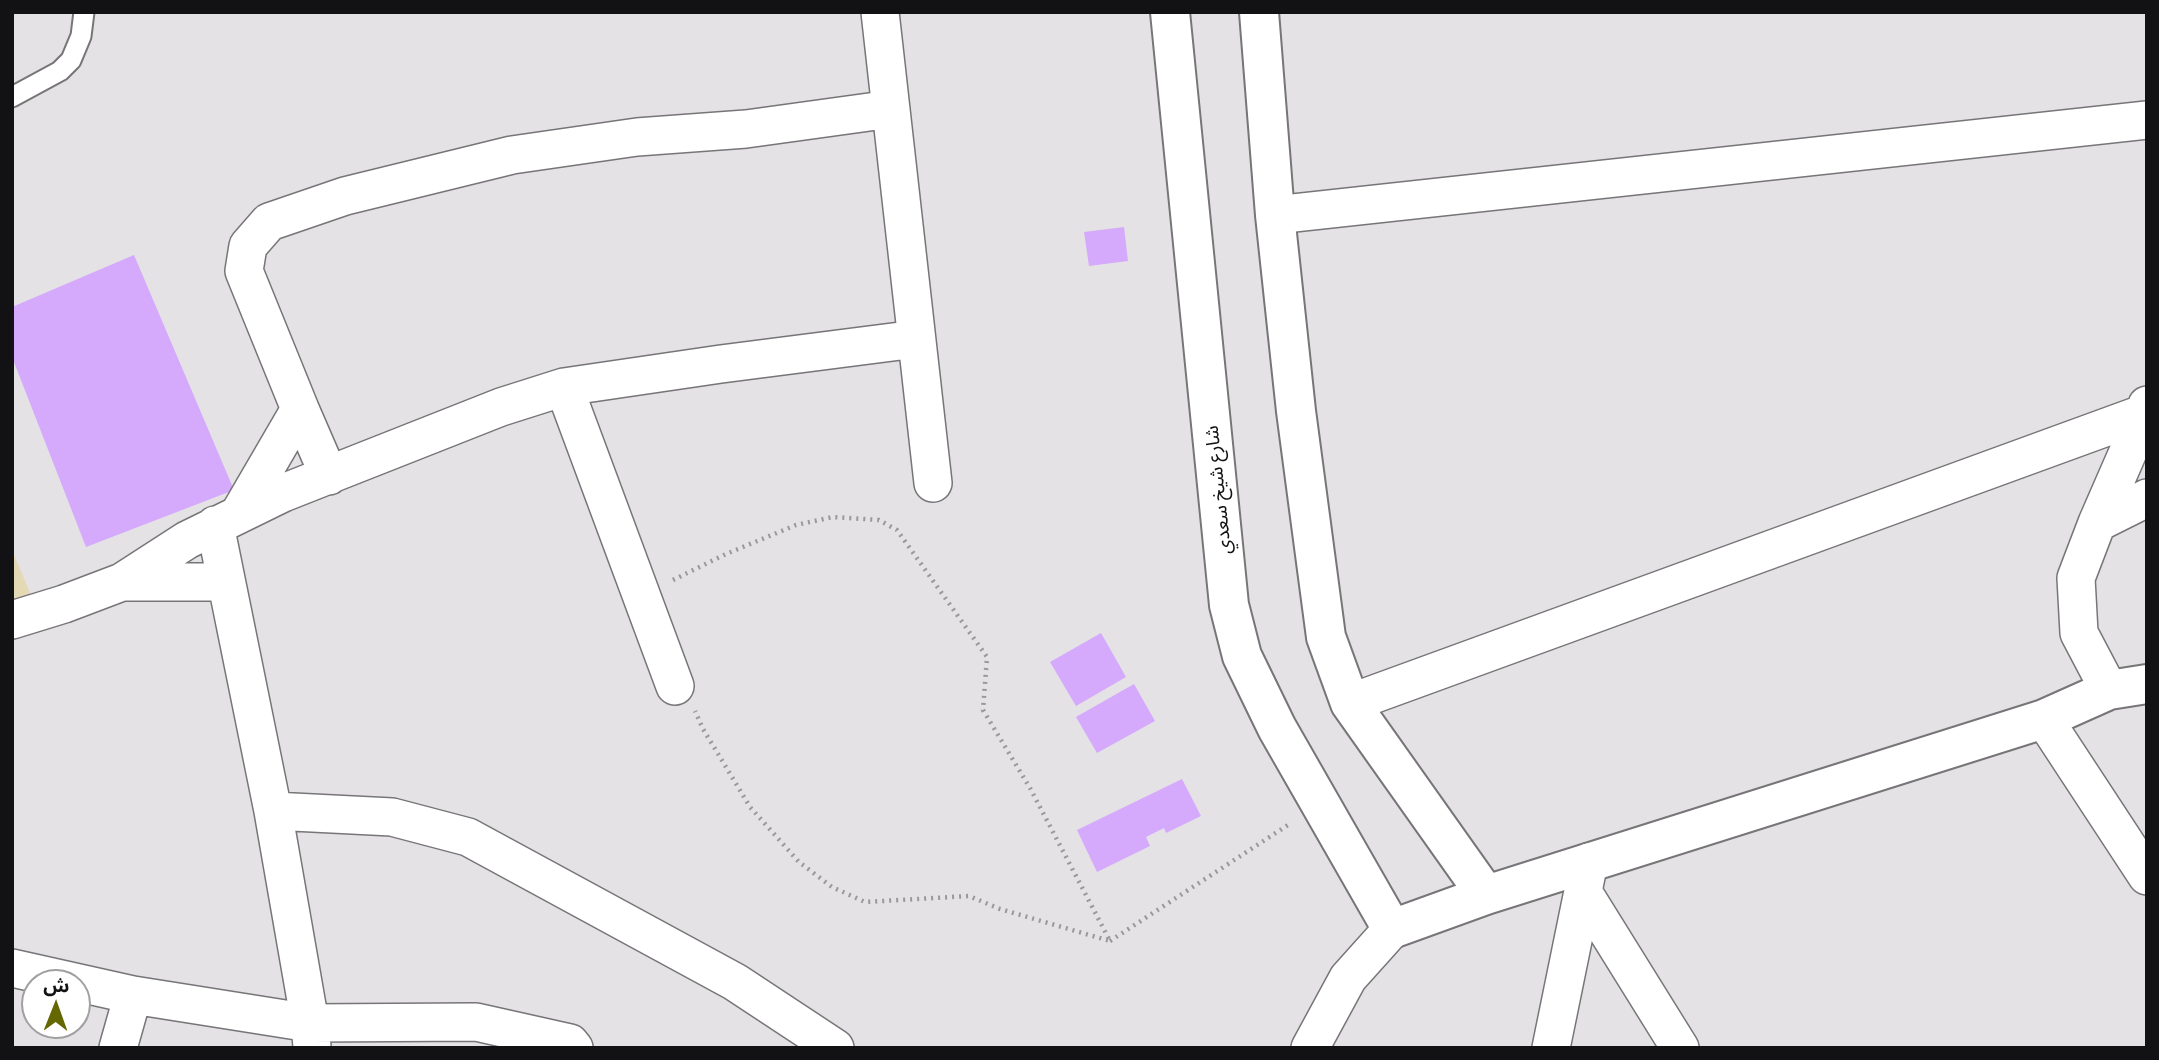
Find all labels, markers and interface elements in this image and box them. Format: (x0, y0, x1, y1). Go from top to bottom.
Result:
street label: شارع شيخ سعدي (1200, 424, 1236, 556)
north arrow (21, 969, 91, 1039)
text: ش (43, 974, 70, 996)

